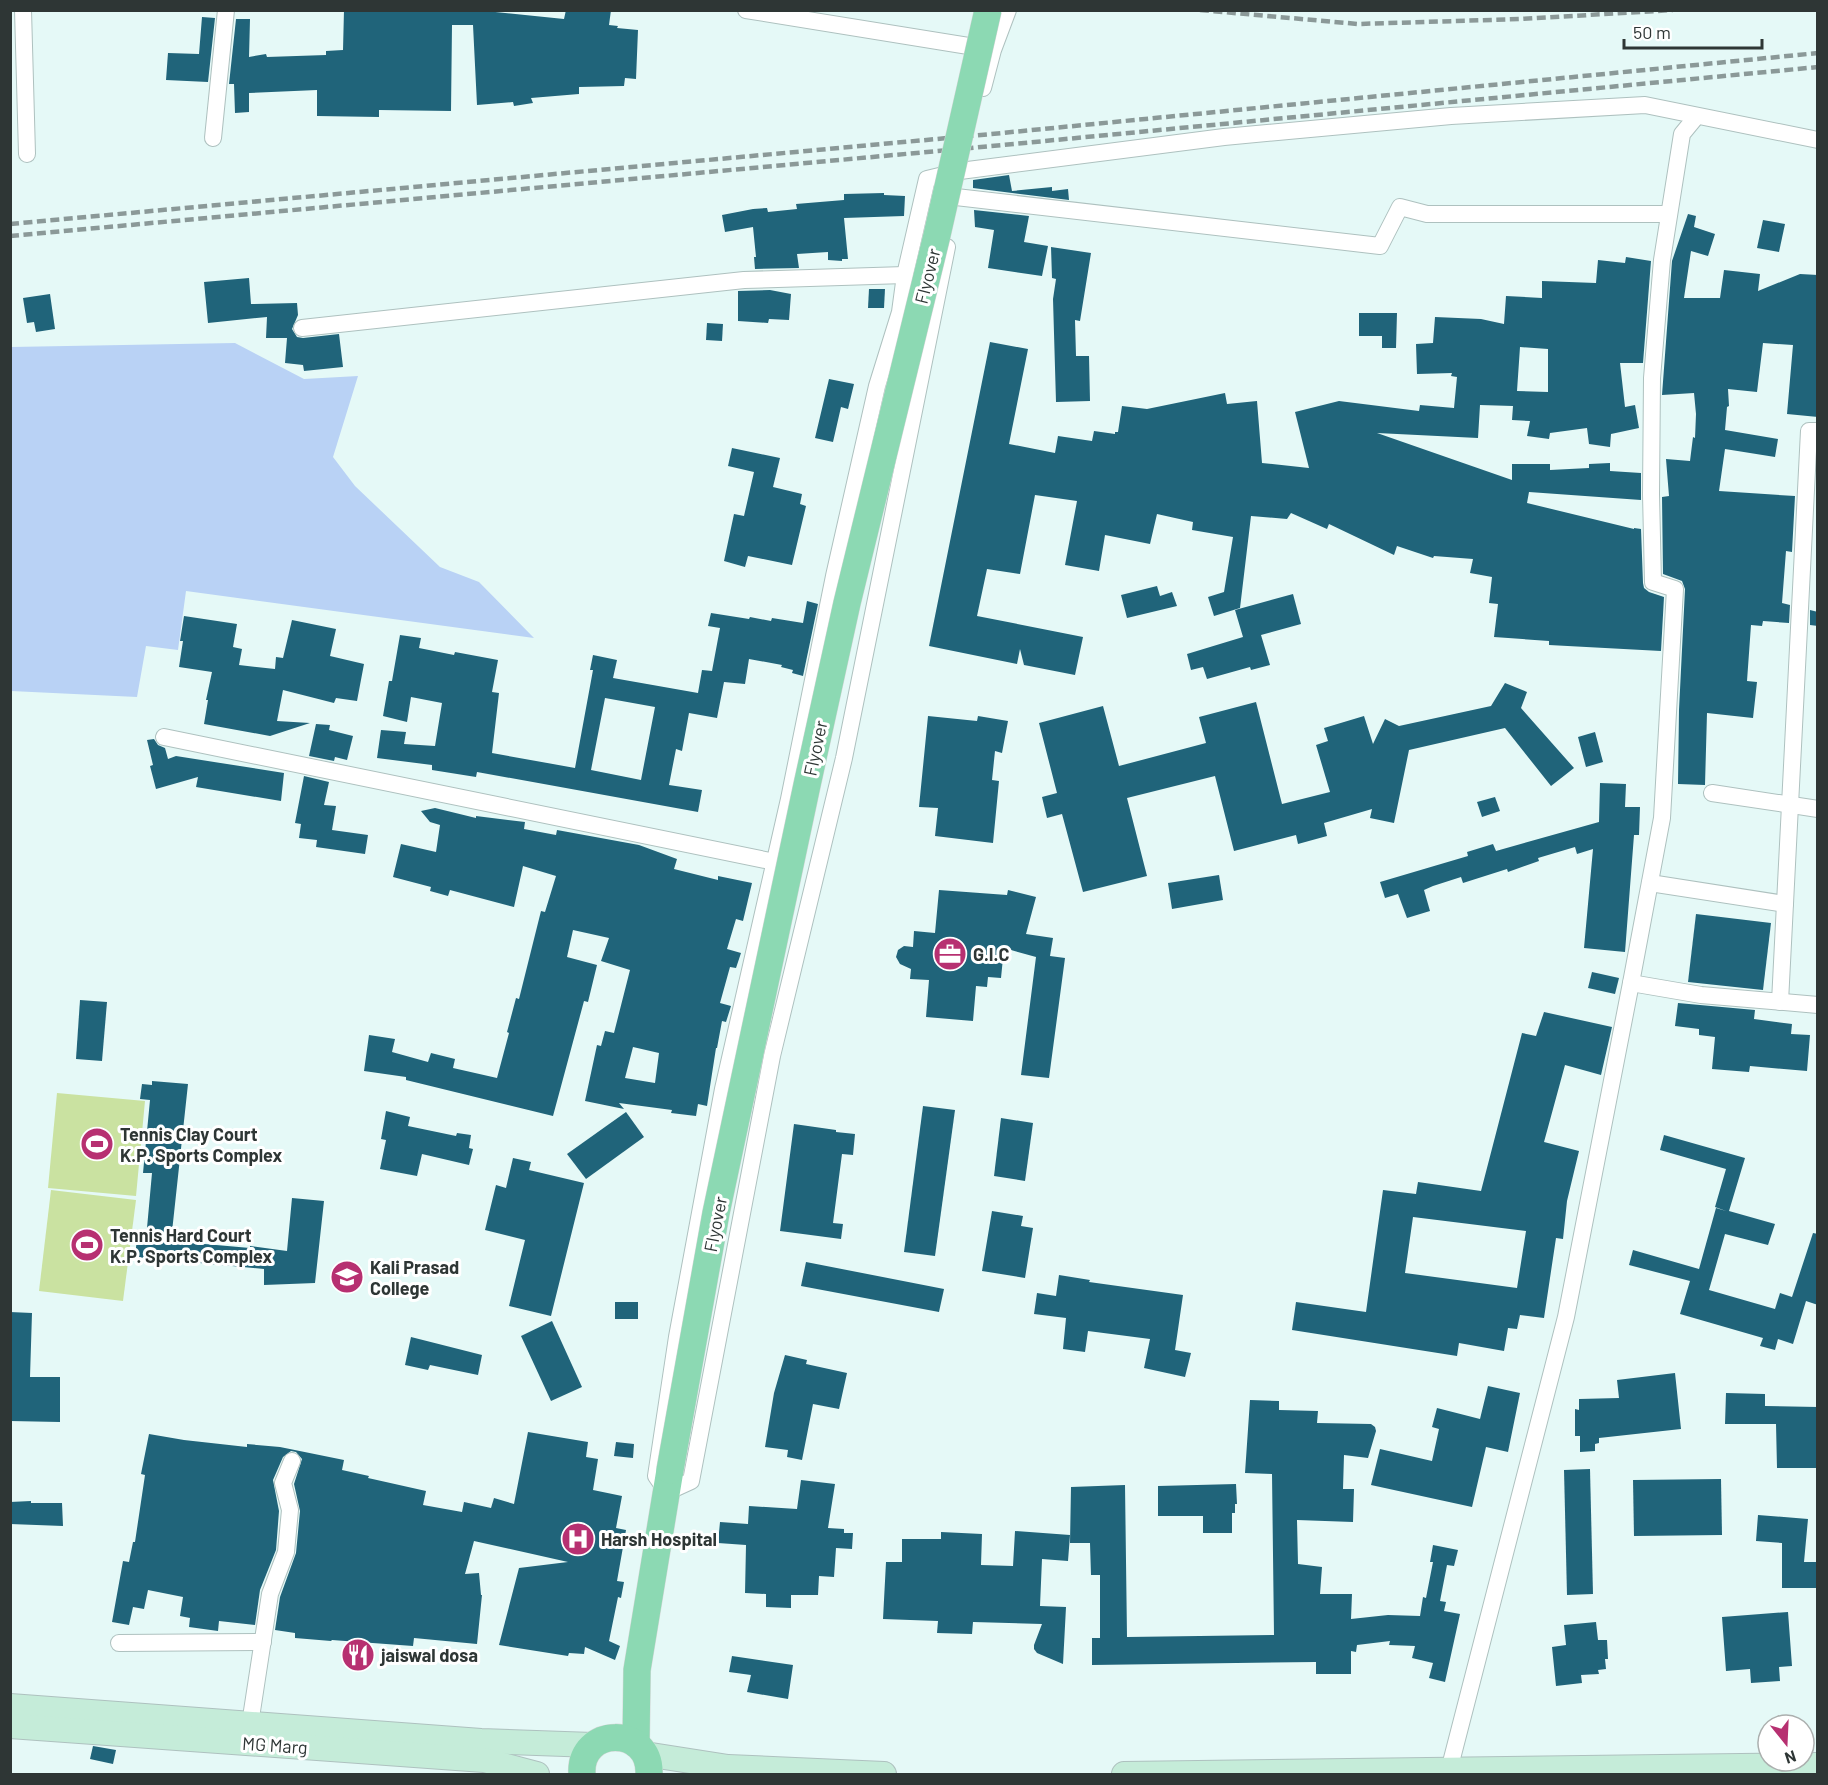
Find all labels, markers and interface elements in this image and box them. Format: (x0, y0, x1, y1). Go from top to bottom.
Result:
scale bar (1624, 12, 1762, 50)
text: 50 m (1633, 21, 1671, 43)
street label: Flyover (910, 246, 945, 306)
street label: Flyover (798, 718, 832, 778)
office icon: G.I.C (932, 936, 968, 972)
place label: G.I.C (973, 943, 1009, 965)
place label: Tennis Clay Court K.P. Sports Complex (120, 1123, 282, 1166)
sports icon: Tennis Clay Court K.P. Sports Complex (79, 1126, 115, 1162)
street label: Flyover (699, 1194, 731, 1254)
place label: Tennis Hard Court K.P. Sports Complex (110, 1224, 272, 1267)
sports icon: Tennis Hard Court K.P. Sports Complex (69, 1227, 105, 1263)
place label: Kali Prasad College (370, 1256, 459, 1299)
school or university icon: Kali Prasad College (329, 1259, 365, 1295)
hospital icon: Harsh Hospital (560, 1521, 596, 1557)
place label: Harsh Hospital (601, 1528, 717, 1550)
restaurant icon: jaiswal dosa (340, 1637, 376, 1673)
place label: jaiswal dosa (379, 1644, 478, 1666)
north arrow (1756, 1713, 1816, 1773)
street label: MG Marg (242, 1732, 308, 1758)
text: N (1783, 1747, 1799, 1768)

